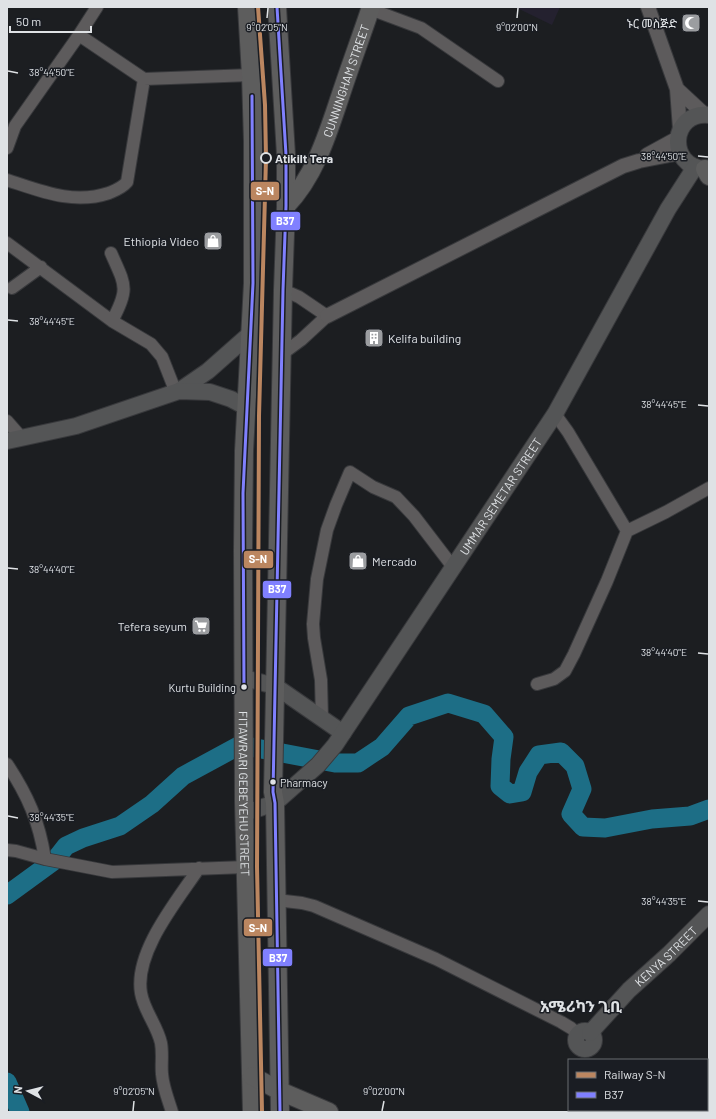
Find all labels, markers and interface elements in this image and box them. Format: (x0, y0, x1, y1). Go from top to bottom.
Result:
scale bar (10, 8, 91, 34)
mosque icon: ኑር መስጅድ (680, 12, 702, 34)
text: 50 m (16, 14, 41, 28)
place label: ኑር መስጅድ (626, 16, 677, 30)
text: 9°02'05"N (246, 21, 288, 33)
text: 9°02'00"N (496, 21, 538, 33)
street label: CUNNINGHAM STREET (320, 22, 372, 139)
text: 38°44'50"E (29, 66, 75, 78)
text: 38°44'50"E (641, 150, 687, 162)
place label: Atikilt Tera (275, 151, 333, 165)
marker: Atikilt Tera (260, 152, 272, 164)
line badge: S-N (250, 181, 280, 201)
text: S-N (256, 184, 274, 197)
line badge: B37 (270, 211, 301, 231)
text: B37 (276, 214, 295, 227)
shop icon: Ethiopia Video (202, 230, 224, 252)
place label: Ethiopia Video (123, 234, 199, 248)
text: 38°44'45"E (29, 315, 75, 327)
building icon: Kelifa building (363, 327, 385, 349)
place label: Kelifa building (388, 331, 461, 345)
text: 38°44'45"E (641, 398, 687, 410)
street label: UMMAR SEMETAR STREET (456, 435, 544, 557)
line badge: S-N (243, 550, 274, 569)
shop icon: Mercado (347, 550, 369, 572)
text: S-N (249, 552, 267, 565)
place label: Mercado (372, 554, 417, 568)
text: 38°44'40"E (29, 563, 75, 575)
line badge: B37 (262, 580, 292, 599)
text: B37 (268, 582, 287, 595)
supermarket icon: Tefera seyum (190, 615, 212, 637)
place label: Tefera seyum (118, 619, 187, 633)
text: 38°44'40"E (641, 646, 687, 658)
place label: Kurtu Building (169, 681, 236, 694)
marker: Kurtu Building (239, 682, 249, 692)
street label: FITAWRARI GEBEYEHU STREET (237, 711, 253, 876)
place label: Pharmacy (280, 776, 328, 789)
marker: Pharmacy (268, 777, 278, 787)
text: 38°44'35"E (29, 811, 75, 823)
text: 38°44'35"E (641, 895, 687, 907)
line badge: S-N (243, 918, 273, 937)
text: S-N (249, 921, 267, 934)
street label: KENYA STREET (631, 923, 700, 989)
line badge: B37 (262, 948, 293, 967)
text: B37 (269, 951, 288, 964)
district label: አሜሪካን ጊቢ (540, 996, 622, 1015)
legend (568, 1059, 708, 1111)
text: Railway S-N (604, 1067, 666, 1081)
north arrow (8, 1071, 48, 1111)
text: N (11, 1085, 24, 1094)
text: 9°02'05"N (113, 1085, 155, 1097)
text: 9°02'00"N (363, 1085, 405, 1097)
text: B37 (604, 1087, 624, 1101)

